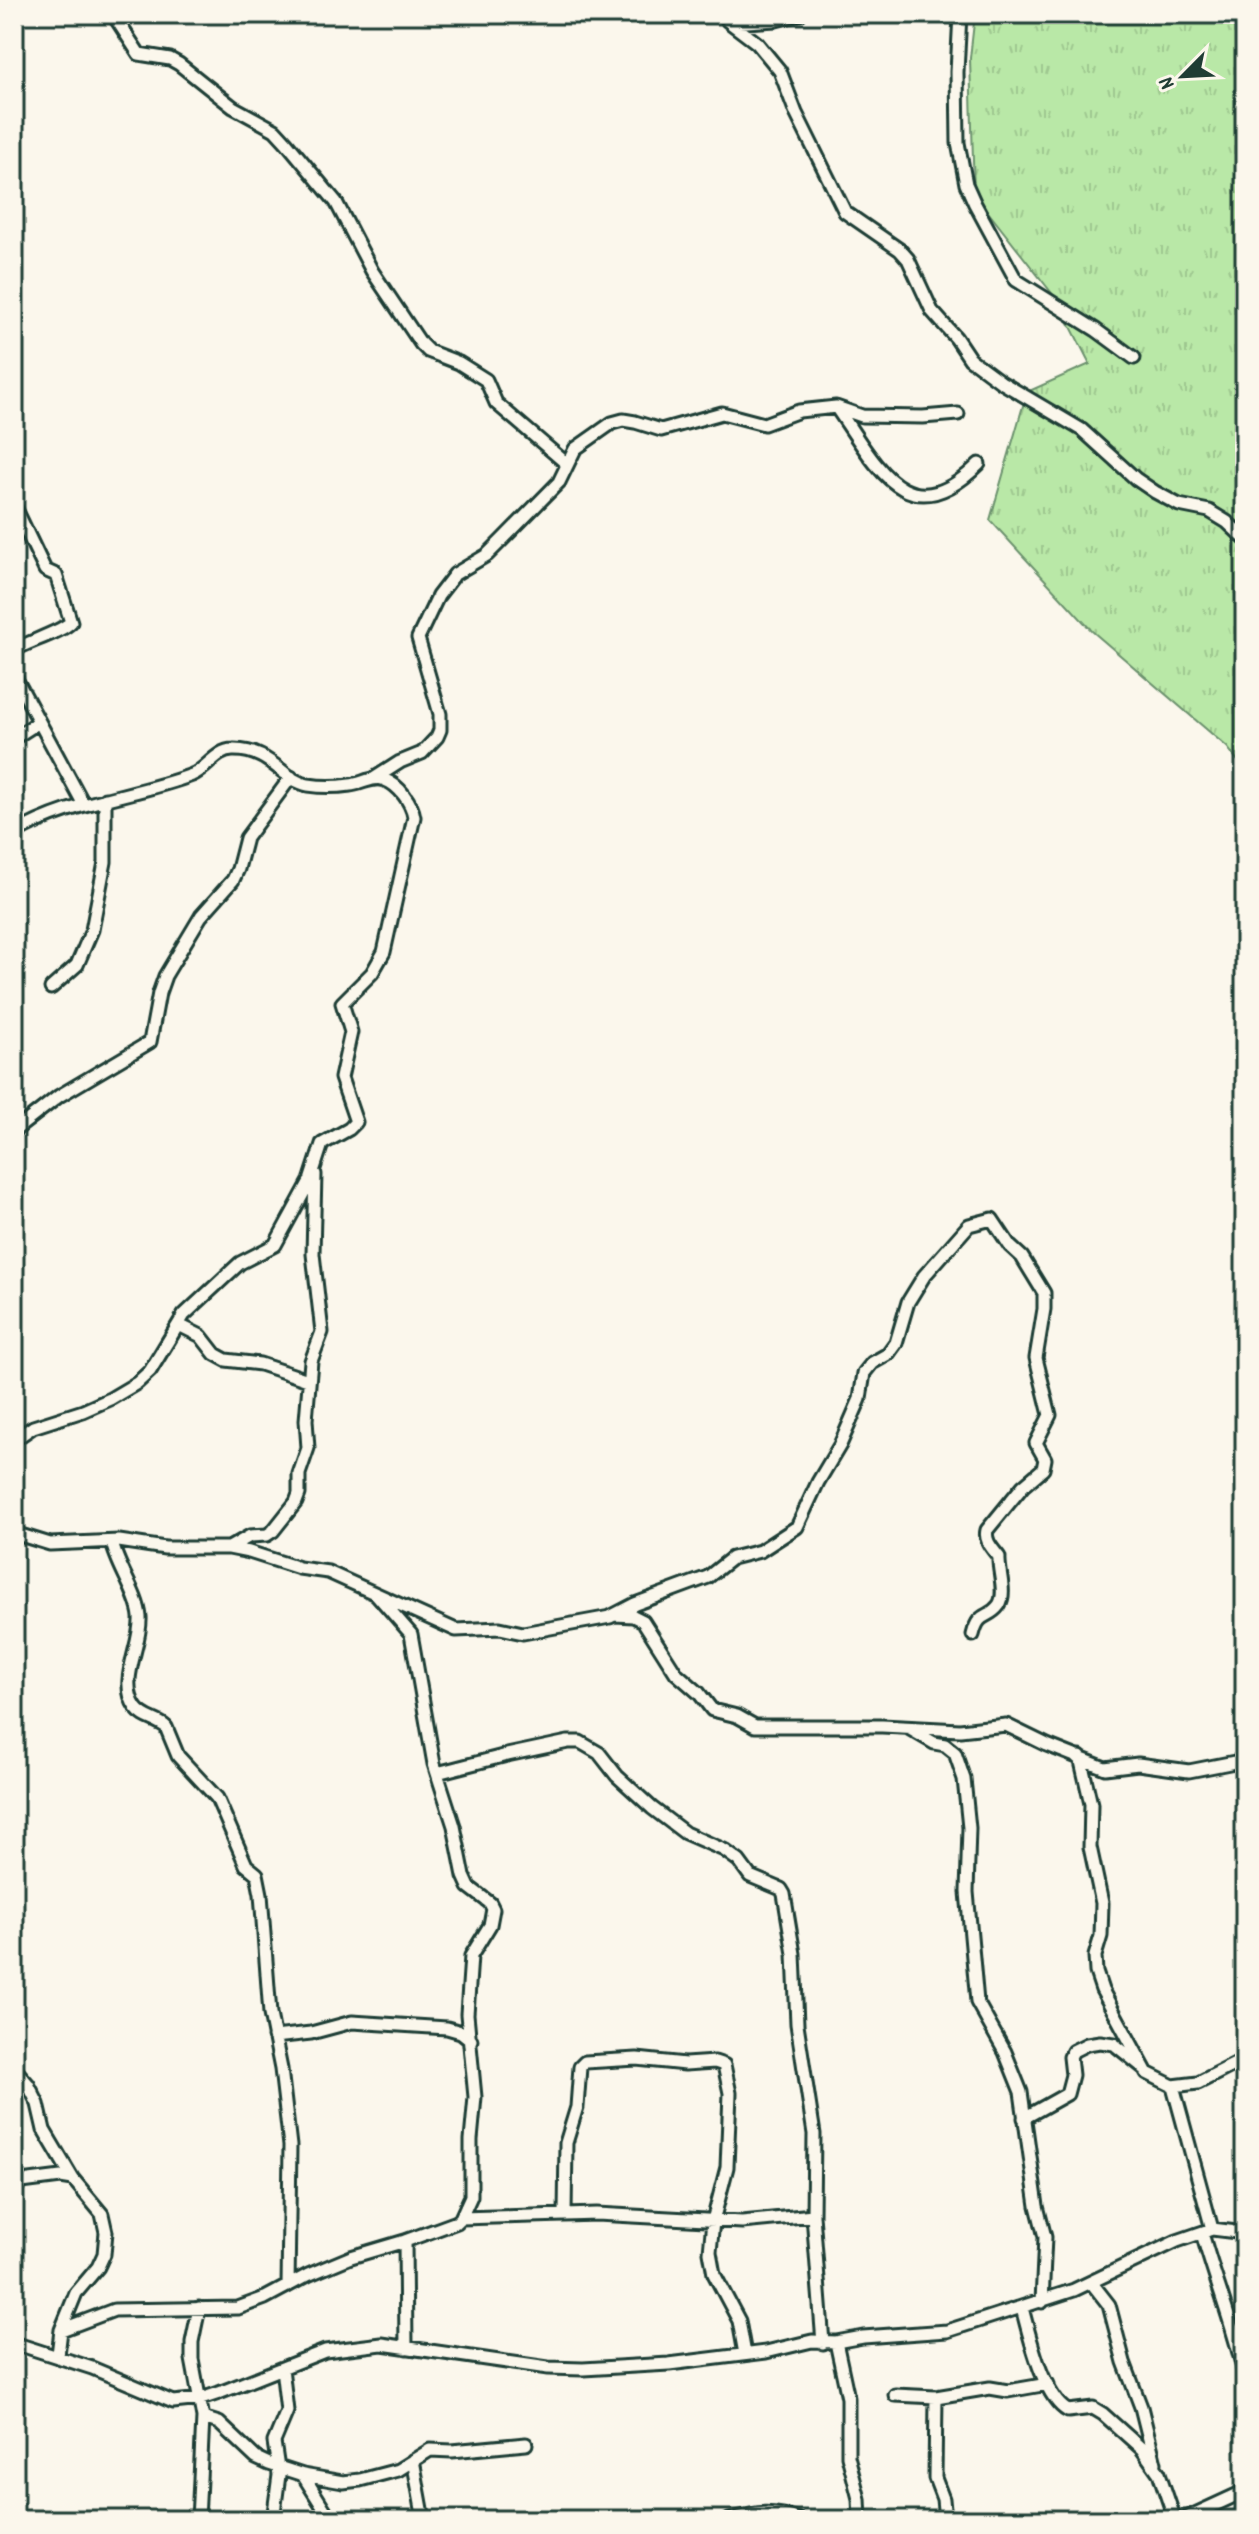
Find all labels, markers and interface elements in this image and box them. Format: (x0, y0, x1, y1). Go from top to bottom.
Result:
north arrow (1143, 36, 1223, 116)
text: N (1152, 71, 1184, 94)

